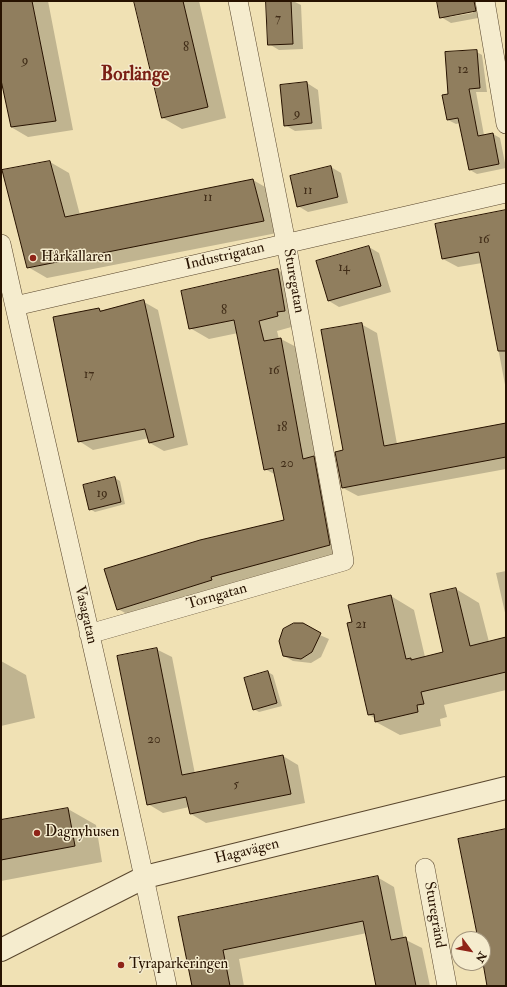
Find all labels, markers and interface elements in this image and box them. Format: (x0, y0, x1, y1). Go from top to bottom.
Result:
house number: 7 (275, 11, 281, 27)
house number: 8 (183, 40, 189, 56)
house number: 9 (22, 53, 28, 69)
house number: 12 (457, 62, 469, 78)
district label: Borlänge (101, 65, 169, 87)
house number: 9 (294, 106, 300, 122)
house number: 11 (303, 183, 313, 199)
house number: 11 (203, 190, 213, 206)
house number: 16 (478, 232, 490, 248)
street label: Industrigatan (184, 239, 266, 275)
street label: Sturegatan (278, 247, 308, 315)
place label: Hårkällaren (41, 249, 112, 267)
marker: Hårkällaren (28, 253, 38, 263)
house number: 14 (338, 260, 350, 276)
house number: 8 (221, 303, 227, 319)
house number: 16 (268, 363, 280, 379)
house number: 17 (84, 367, 94, 383)
house number: 18 (277, 420, 287, 436)
house number: 20 (280, 456, 294, 472)
house number: 19 (96, 486, 108, 502)
street label: Torngatan (185, 580, 249, 614)
street label: Vasagatan (70, 584, 100, 646)
house number: 21 (355, 617, 367, 633)
house number: 20 (147, 732, 161, 748)
house number: 5 (233, 777, 239, 793)
place label: Dagnyhusen (45, 824, 120, 842)
marker: Dagnyhusen (32, 828, 42, 838)
street label: Hagavägen (213, 835, 281, 869)
street label: Sturegränd (419, 880, 449, 950)
north arrow (451, 931, 491, 971)
text: N (473, 949, 489, 965)
place label: Tyraparkeringen (129, 956, 228, 974)
marker: Tyraparkeringen (116, 960, 126, 970)

